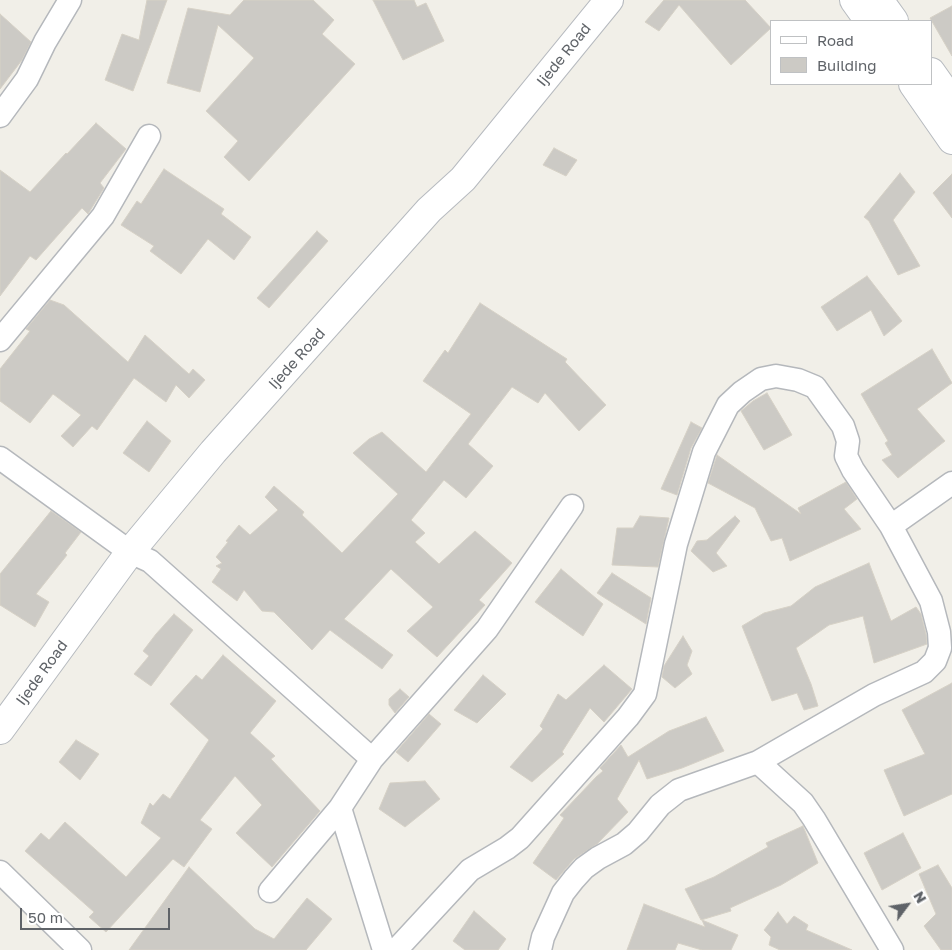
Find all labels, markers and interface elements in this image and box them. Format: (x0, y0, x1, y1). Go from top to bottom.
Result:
street label: Ijede Road (533, 20, 595, 90)
legend (770, 20, 932, 85)
text: Road (817, 31, 854, 49)
text: Building (817, 56, 877, 74)
street label: Ijede Road (265, 325, 329, 393)
street label: Ijede Road (12, 637, 72, 709)
north arrow (882, 880, 932, 930)
text: N (910, 888, 930, 906)
scale bar (22, 898, 172, 930)
text: 50 m (28, 908, 63, 926)

